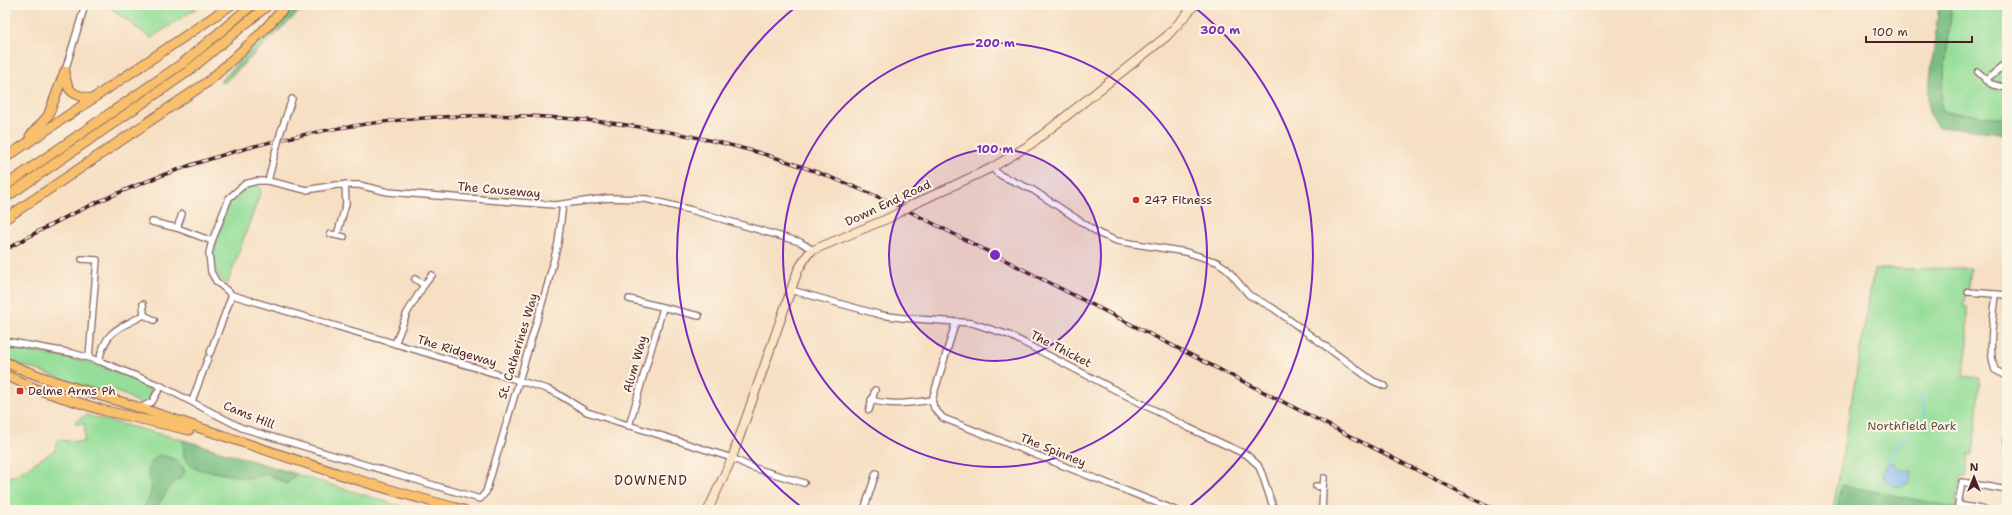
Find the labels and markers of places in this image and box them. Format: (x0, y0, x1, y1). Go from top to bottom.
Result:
place label: 247 Fitness (1144, 192, 1212, 208)
marker: 247 Fitness (1131, 195, 1141, 205)
centre of rings (988, 248, 1002, 262)
place label: Delme Arms Ph (28, 383, 116, 399)
marker: Delme Arms Ph (15, 386, 25, 396)

